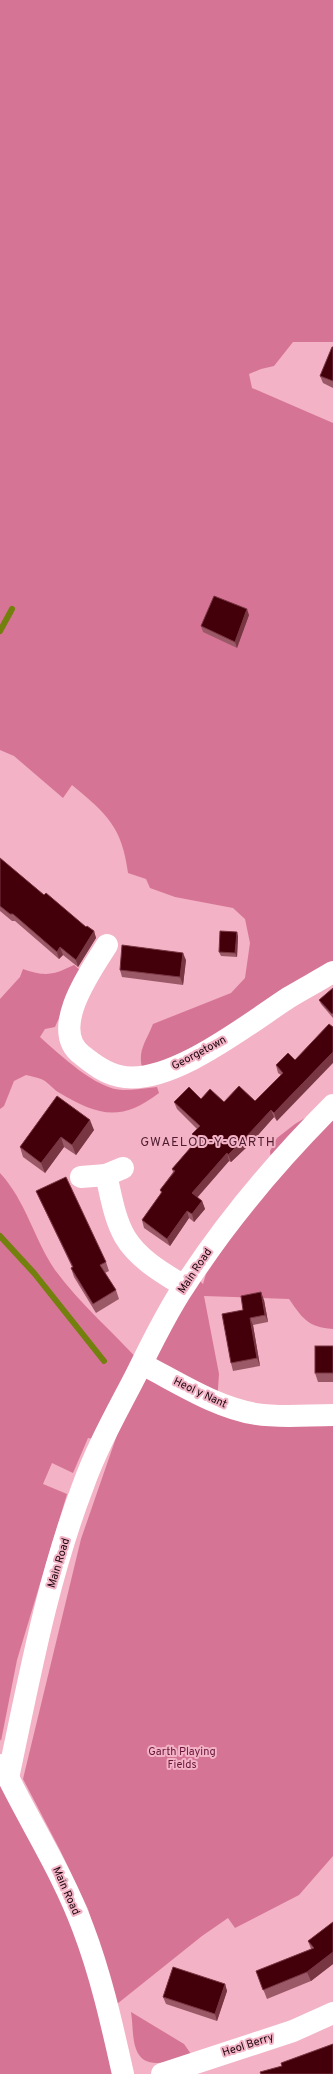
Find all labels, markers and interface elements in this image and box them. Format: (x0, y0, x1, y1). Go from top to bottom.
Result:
street label: Georgetown (169, 1033, 229, 1073)
district label: GWAELOD-Y-GARTH (140, 1135, 276, 1151)
street label: Main Road (175, 1246, 215, 1296)
street label: Heol y Nant (171, 1375, 229, 1411)
street label: Main Road (45, 1536, 73, 1590)
park label: Garth Playing Fields (148, 1745, 216, 1772)
street label: Main Road (49, 1865, 83, 1917)
street label: Heol Berry (221, 2030, 276, 2060)

